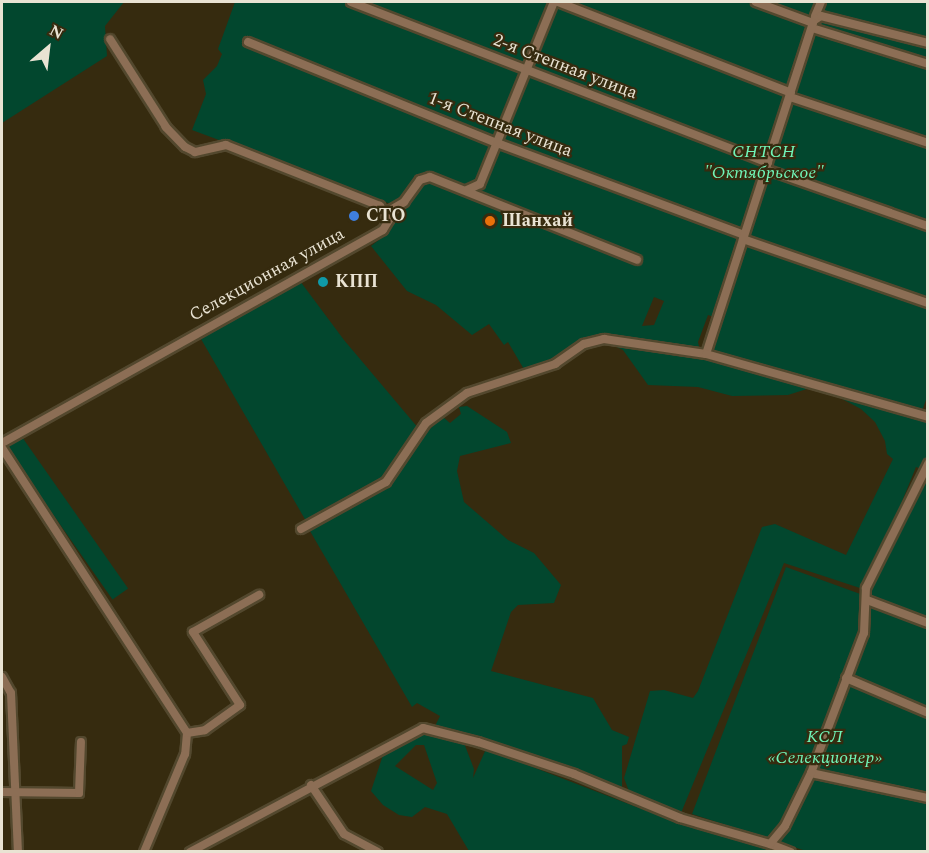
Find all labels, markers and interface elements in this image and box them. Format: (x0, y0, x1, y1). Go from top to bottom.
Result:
north arrow (18, 18, 78, 78)
text: N (45, 18, 68, 46)
street label: 2-я Степная улица (490, 30, 640, 104)
street label: 1-я Степная улица (425, 88, 575, 162)
park label: СНТСН "Октябрьское" (704, 142, 824, 184)
place label: СТО (366, 205, 405, 227)
marker: СТО (347, 209, 361, 223)
place label: Шанхай (502, 210, 573, 232)
marker: Шанхай (483, 214, 497, 228)
street label: Селекционная улица (186, 223, 348, 327)
place label: КПП (335, 271, 378, 293)
marker: КПП (316, 275, 330, 289)
park label: КСЛ «Селекционер» (768, 727, 882, 770)

